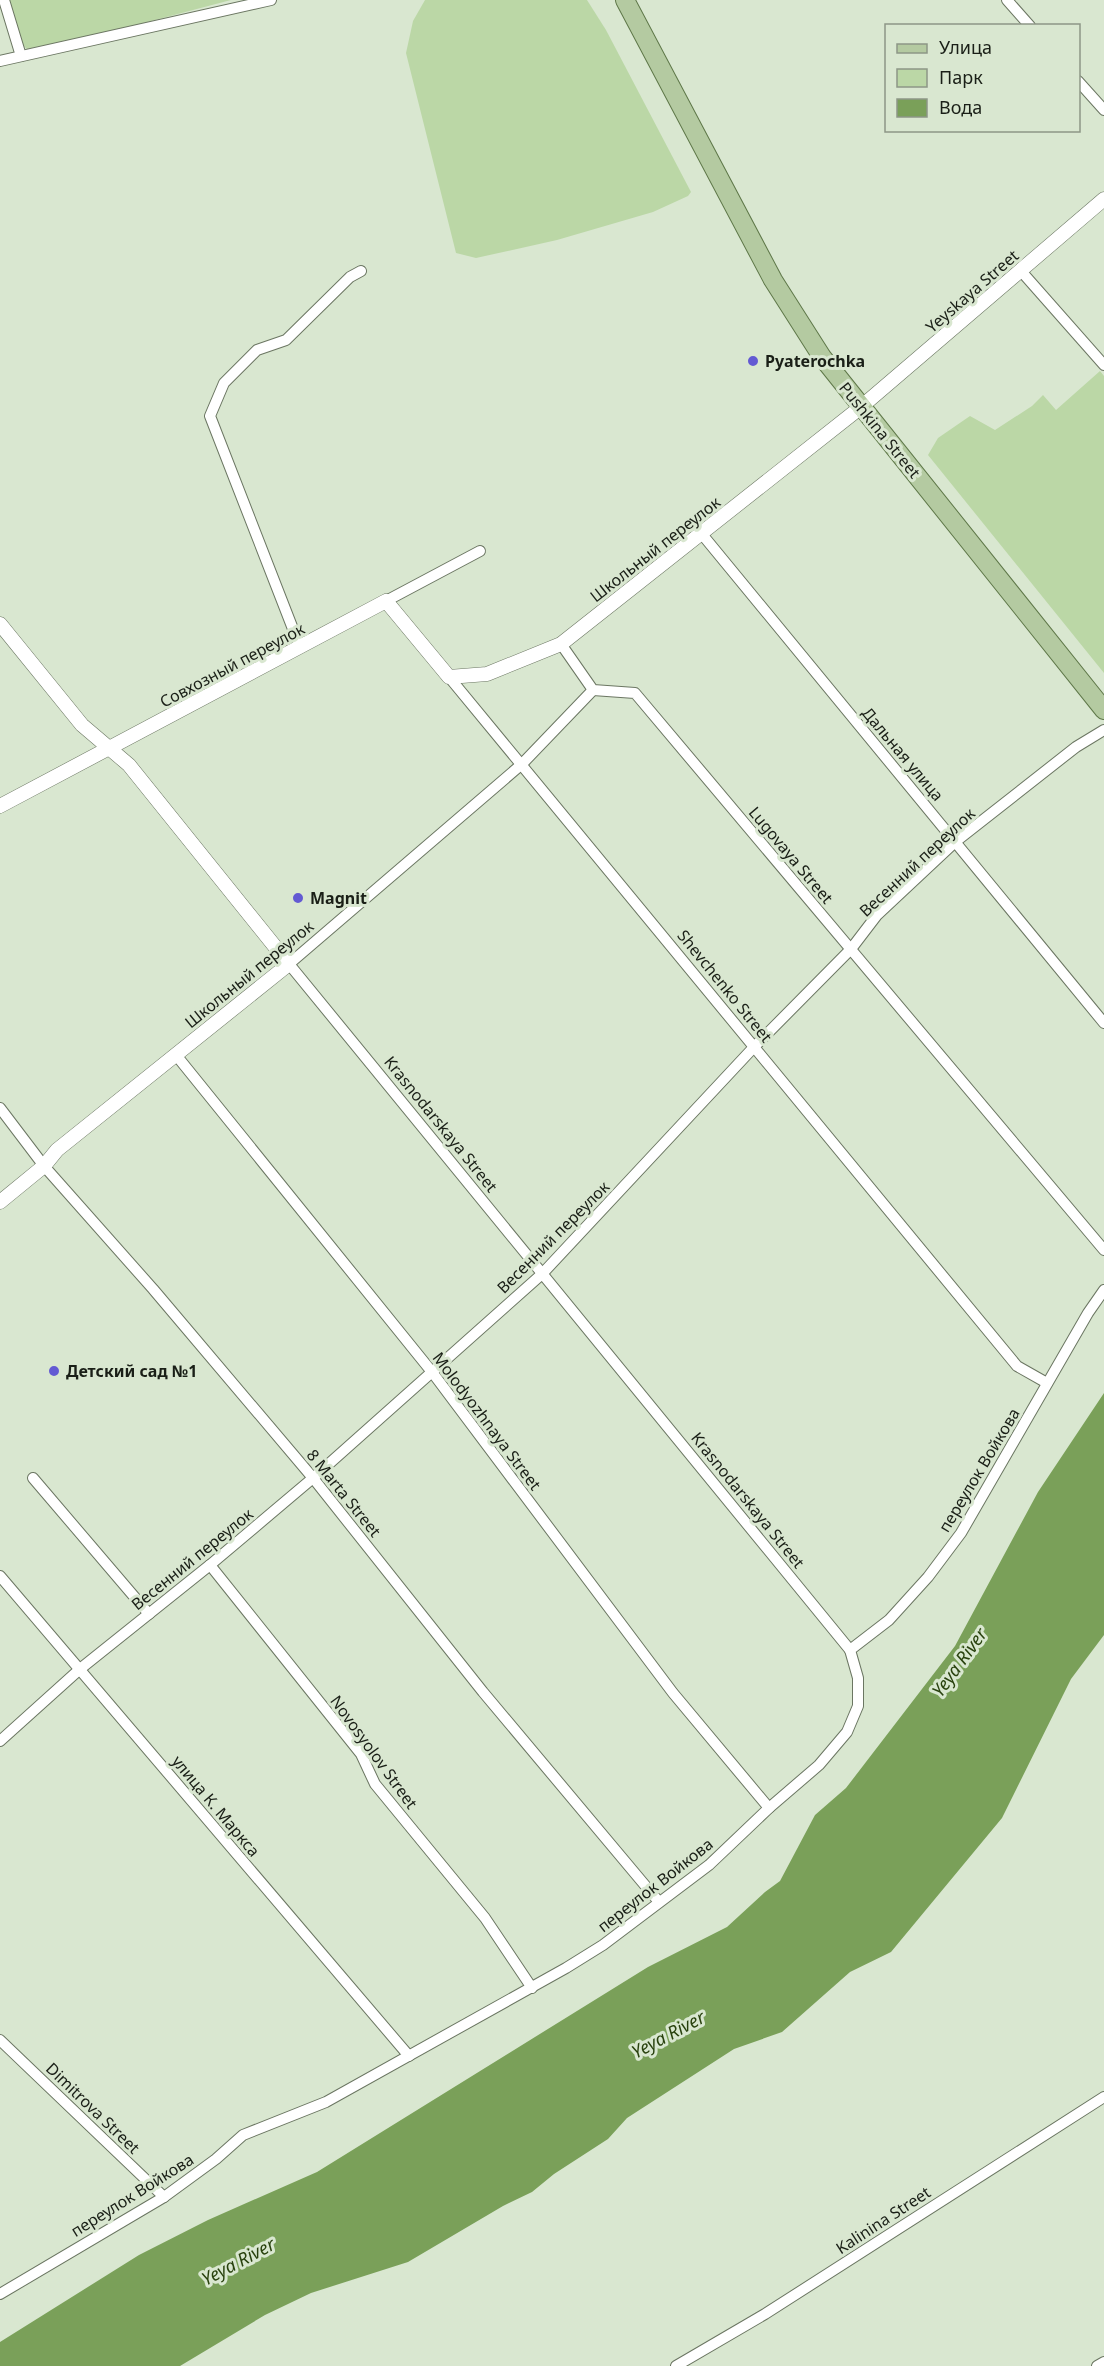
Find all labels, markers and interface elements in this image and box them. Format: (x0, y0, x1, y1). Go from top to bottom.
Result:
legend (885, 24, 1080, 132)
text: Улица (939, 35, 992, 59)
text: Парк (939, 65, 983, 89)
text: Вода (939, 95, 982, 119)
street label: Yeyskaya Street (921, 244, 1023, 337)
place label: Pyaterochka (765, 350, 865, 372)
marker: Pyaterochka (746, 354, 760, 368)
street label: Pushkina Street (834, 377, 926, 483)
street label: Школьный переулок (585, 491, 725, 607)
street label: Совхозный переулок (156, 617, 309, 713)
street label: Дальная улица (857, 702, 949, 806)
street label: Lugovaya Street (744, 802, 838, 908)
street label: Весенний переулок (854, 802, 980, 921)
place label: Magnit (310, 887, 367, 909)
marker: Magnit (291, 891, 305, 905)
street label: Школьный переулок (180, 915, 318, 1033)
street label: Shevchenko Street (673, 925, 777, 1047)
street label: Krasnodarskaya Street (379, 1051, 503, 1197)
street label: Весенний переулок (492, 1176, 614, 1298)
street label: Molodyozhnaya Street (428, 1347, 546, 1495)
place label: Детский сад №1 (66, 1360, 197, 1382)
marker: Детский сад №1 (47, 1364, 61, 1378)
street label: переулок Войкова (933, 1404, 1025, 1536)
street label: Krasnodarskaya Street (686, 1427, 810, 1573)
street label: 8 Marta Street (302, 1445, 386, 1542)
street label: Весенний переулок (126, 1503, 258, 1615)
water label: Yeya River (926, 1622, 993, 1701)
street label: Novosyolov Street (325, 1691, 423, 1813)
street label: улица К. Маркса (167, 1751, 265, 1861)
street label: переулок Войкова (593, 1833, 717, 1937)
water label: Yeya River (627, 2004, 710, 2063)
street label: Dimitrova Street (41, 2058, 145, 2159)
street label: переулок Войкова (66, 2148, 198, 2242)
street label: Kalinina Street (831, 2181, 935, 2259)
water label: Yeya River (197, 2231, 280, 2290)

